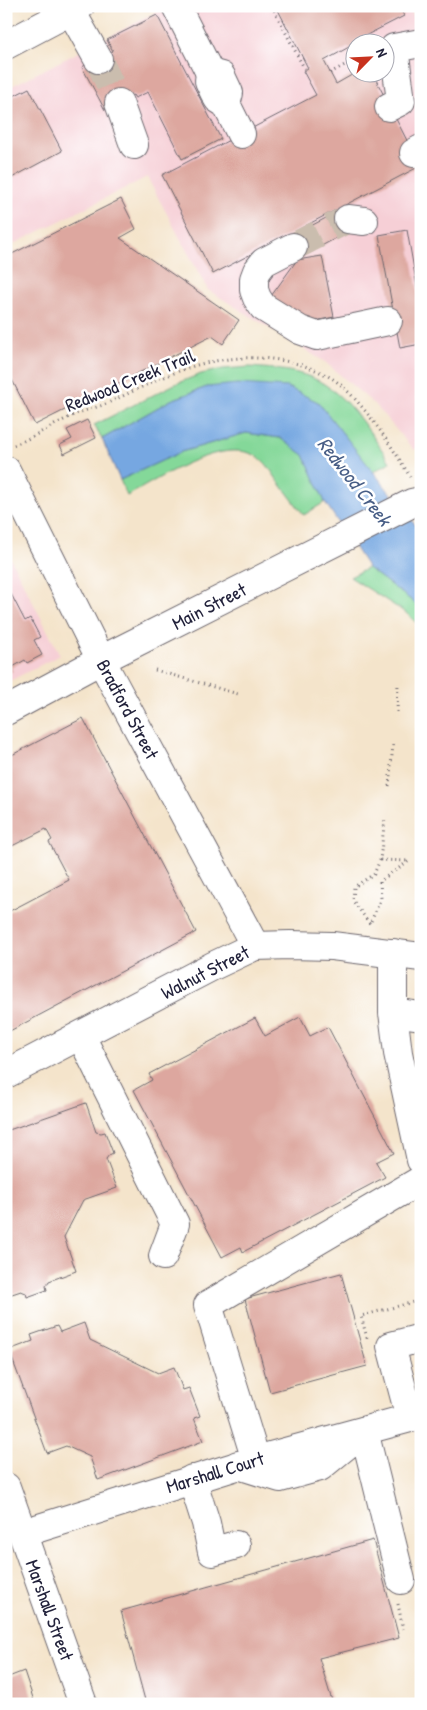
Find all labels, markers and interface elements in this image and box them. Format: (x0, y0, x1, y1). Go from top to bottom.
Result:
north arrow (344, 32, 394, 82)
text: N (372, 45, 393, 60)
street label: Redwood Creek Trail (61, 342, 200, 418)
water label: Redwood Creek (312, 431, 399, 532)
street label: Main Street (167, 576, 251, 636)
street label: Bradford Street (91, 655, 165, 764)
street label: Walnut Street (157, 939, 254, 1005)
street label: Marshall Court (163, 1445, 267, 1499)
street label: Marshall Street (20, 1556, 80, 1664)

